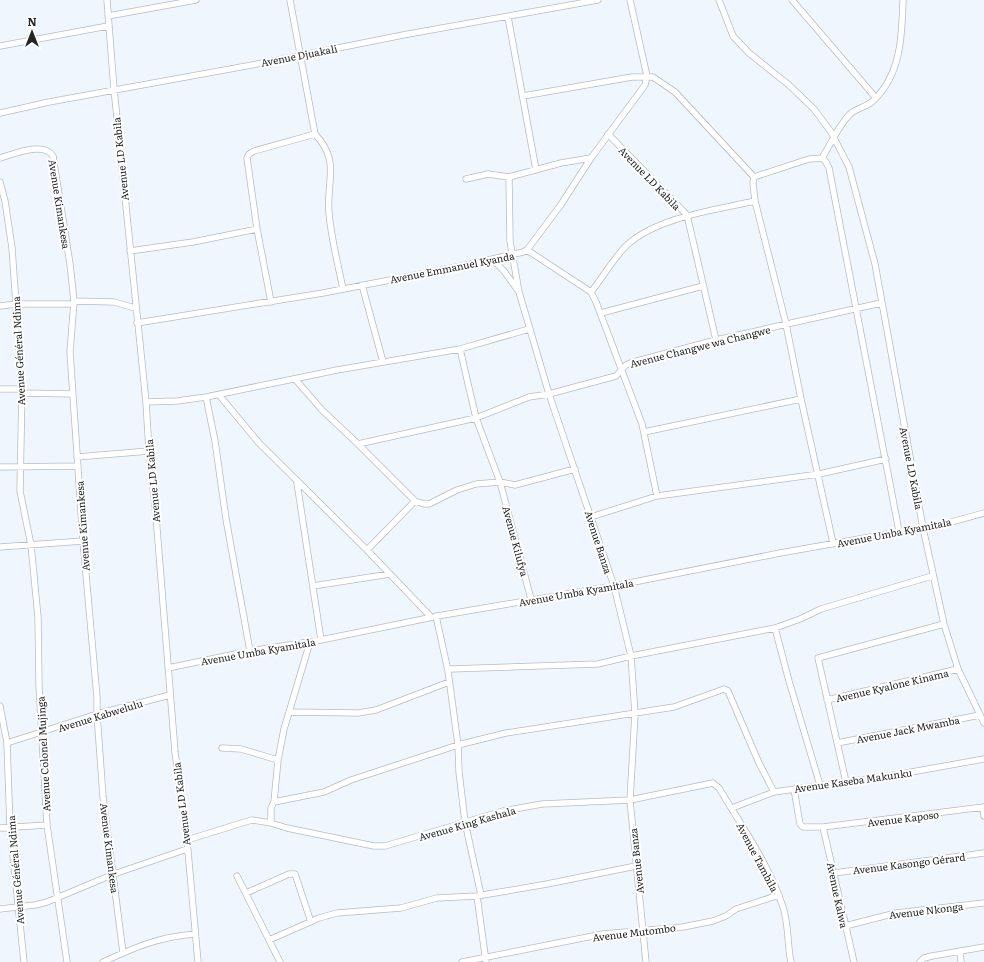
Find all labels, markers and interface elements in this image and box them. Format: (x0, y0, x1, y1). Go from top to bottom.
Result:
north arrow (12, 12, 52, 52)
text: N (27, 13, 37, 29)
street label: Avenue Djuakali (259, 40, 339, 70)
street label: Avenue LD Kabila (108, 116, 132, 201)
street label: Avenue LD Kabila (616, 143, 685, 214)
street label: Avenue Kimankesa (46, 158, 75, 250)
street label: Avenue Emmanuel Kyanda (388, 247, 516, 286)
street label: Avenue Général Ndima (8, 295, 28, 406)
street label: Avenue Changwe wa Changwe (628, 321, 772, 371)
street label: Avenue LD Kabila (897, 425, 927, 511)
street label: Avenue LD Kabila (141, 438, 163, 523)
street label: Avenue Kimankesa (71, 480, 93, 572)
street label: Avenue Kilufya (499, 504, 533, 578)
street label: Avenue Banza (582, 508, 616, 576)
street label: Avenue Umba Kyamitala (836, 513, 953, 550)
street label: Avenue Umba Kyamitala (517, 574, 635, 609)
street label: Avenue Umba Kyamitala (199, 633, 317, 668)
street label: Avenue Kyalone Kinama (834, 665, 950, 705)
street label: Avenue Colonel Mujinga (32, 695, 54, 812)
street label: Avenue Kabwelulu (56, 695, 145, 735)
street label: Avenue Jack Mwamba (855, 712, 962, 746)
street label: Avenue LD Kabila (168, 761, 194, 846)
street label: Avenue Kaseba Makunku (793, 764, 914, 796)
street label: Avenue Kimankesa (97, 802, 123, 894)
street label: Avenue King Kashala (417, 802, 518, 844)
street label: Avenue Kaposo (866, 806, 940, 830)
street label: Avenue Général Ndima (3, 814, 27, 925)
street label: Avenue Tambila (733, 820, 783, 895)
street label: Avenue Banza (625, 827, 647, 895)
street label: Avenue Kasongo Gérard (852, 849, 966, 877)
street label: Avenue Kalwa (824, 861, 852, 930)
street label: Avenue Nkonga (888, 898, 965, 922)
street label: Avenue Mutombo (592, 919, 677, 945)

